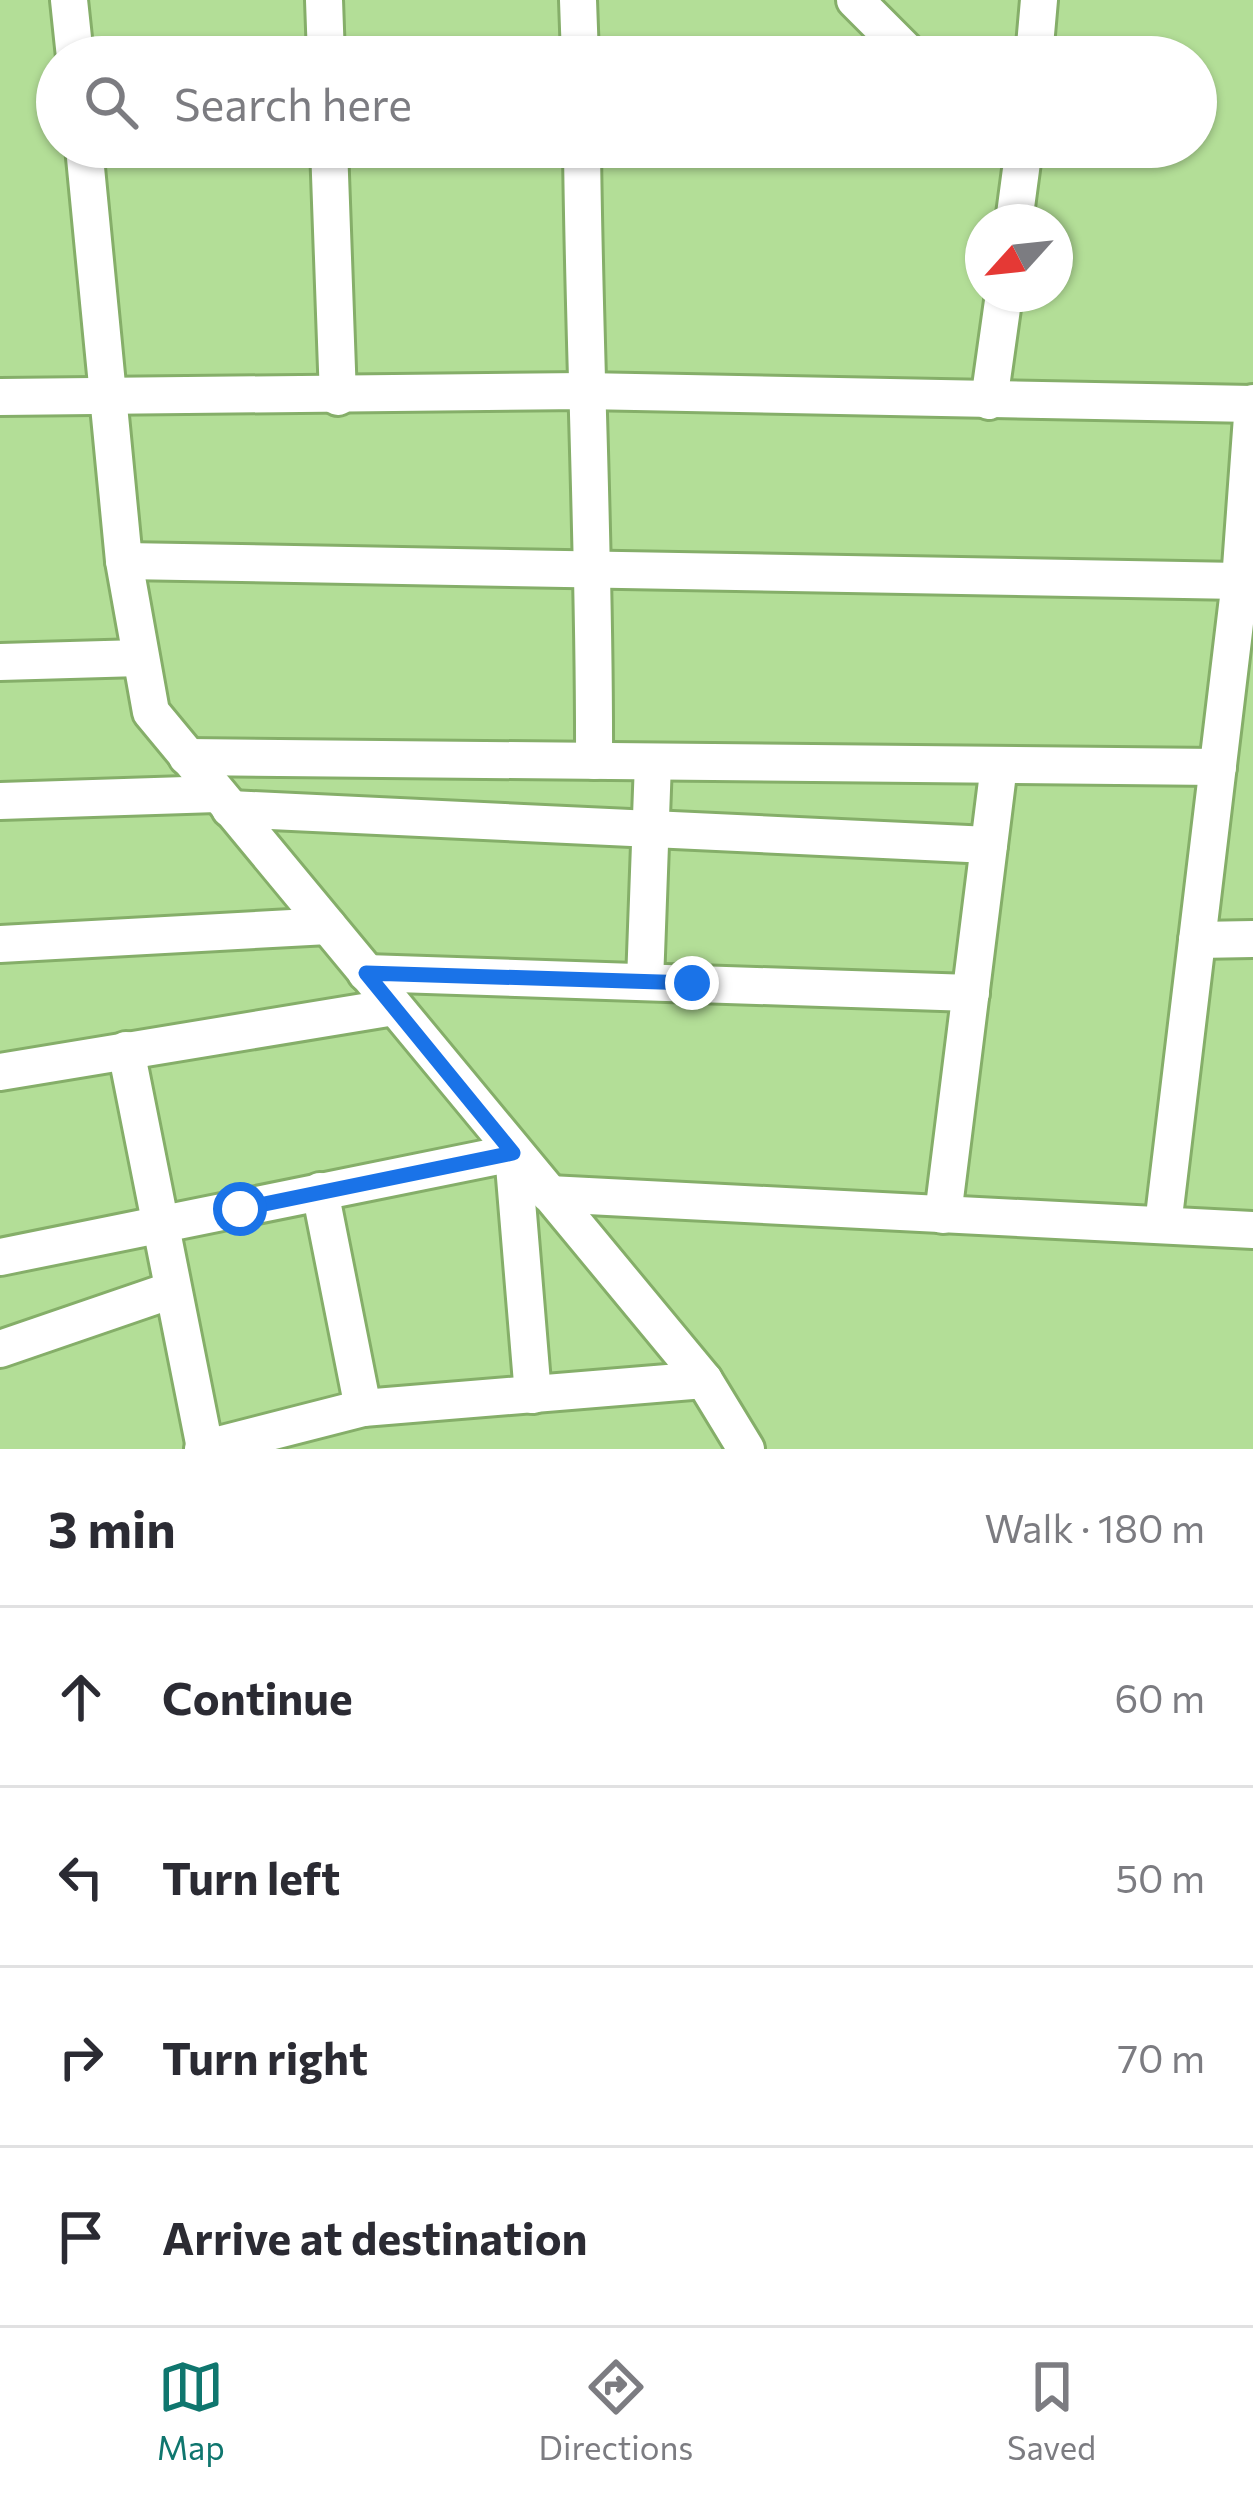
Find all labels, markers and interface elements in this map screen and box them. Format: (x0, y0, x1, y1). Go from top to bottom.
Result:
search box (36, 36, 1217, 168)
icon: search (78, 69, 144, 135)
text: Search here (174, 75, 412, 130)
north arrow (965, 204, 1073, 312)
route end (665, 956, 719, 1010)
route start (213, 1182, 267, 1236)
text: 3 min (48, 1496, 176, 1559)
text: Walk · 180 m (984, 1503, 1205, 1551)
icon: ahead (48, 1664, 114, 1730)
text: Continue (162, 1669, 353, 1724)
text: 60 m (1114, 1673, 1205, 1721)
icon: left (48, 1844, 114, 1910)
text: Turn left (162, 1849, 340, 1904)
text: 50 m (1116, 1853, 1205, 1901)
icon: right (48, 2024, 114, 2090)
text: Turn right (162, 2029, 368, 2084)
text: 70 m (1118, 2033, 1205, 2081)
icon: arrive (48, 2204, 114, 2270)
text: Arrive at destination (162, 2209, 588, 2264)
tab: Map (157, 2354, 225, 2467)
tab: Directions (539, 2354, 693, 2467)
tab: Saved (1007, 2354, 1096, 2467)

